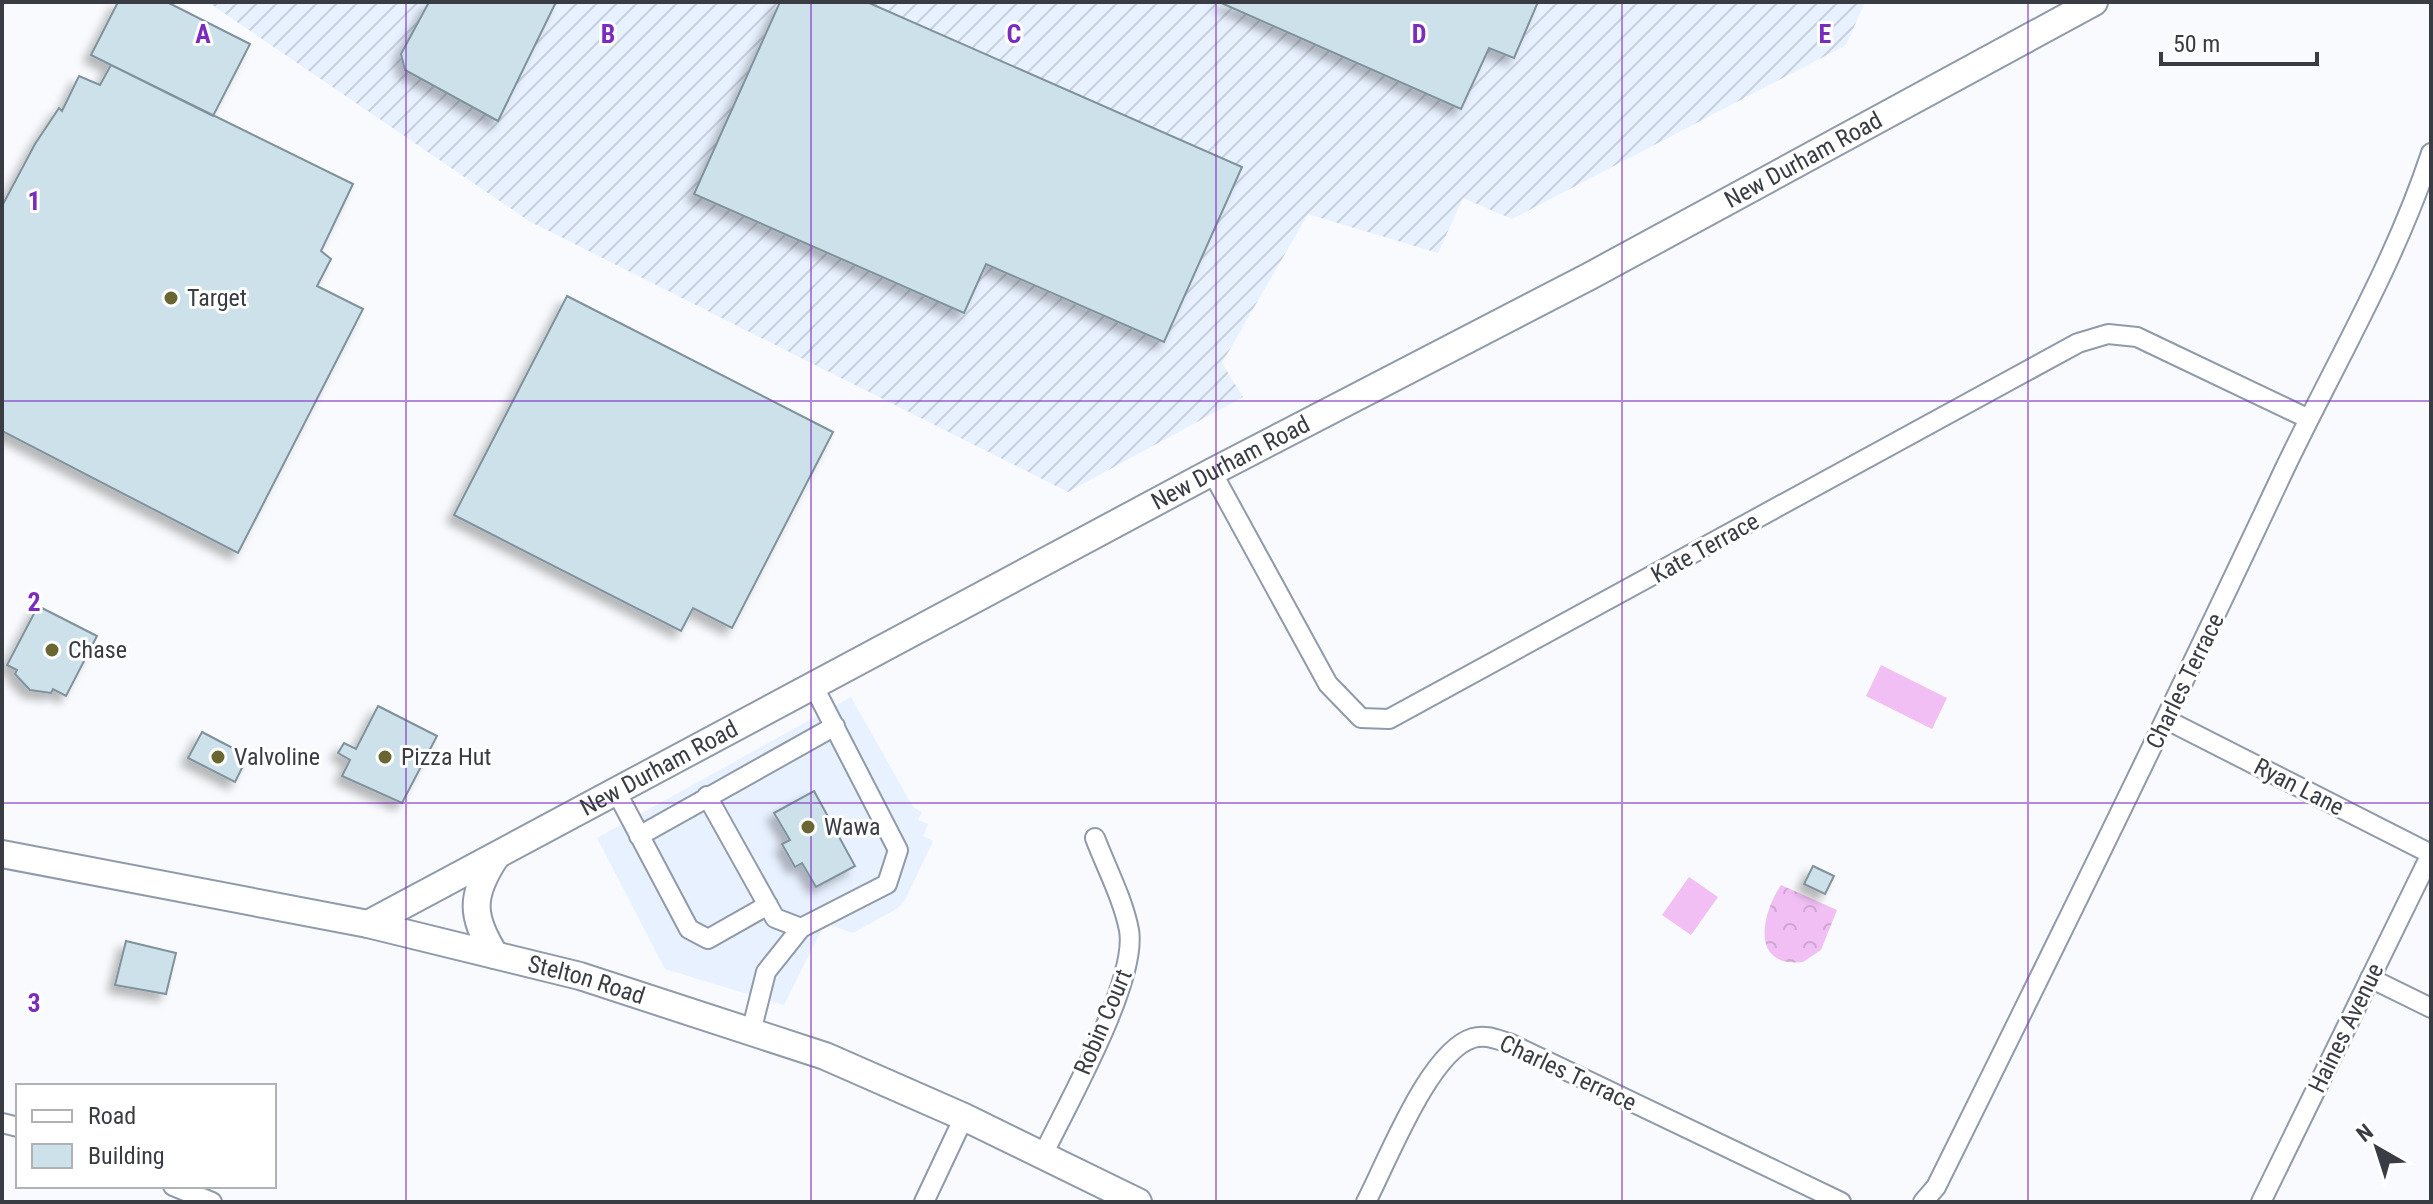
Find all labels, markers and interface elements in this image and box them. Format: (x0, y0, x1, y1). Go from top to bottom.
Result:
scale bar (2161, 16, 2317, 66)
text: A (195, 19, 211, 49)
text: B (601, 19, 615, 49)
text: C (1007, 19, 1022, 49)
text: D (1412, 19, 1426, 49)
text: E (1819, 19, 1832, 49)
text: 50 m (2173, 30, 2220, 58)
street label: New Durham Road (1720, 106, 1887, 214)
text: 1 (27, 186, 41, 216)
place label: Target (187, 284, 247, 312)
marker: Target (162, 289, 180, 307)
street label: New Durham Road (1147, 410, 1314, 516)
street label: Kate Terrace (1646, 507, 1764, 589)
text: 2 (27, 587, 41, 617)
street label: Charles Terrace (2140, 609, 2230, 753)
place label: Chase (68, 636, 127, 664)
marker: Chase (43, 641, 61, 659)
street label: New Durham Road (575, 715, 743, 822)
place label: Valvoline (234, 743, 320, 771)
place label: Pizza Hut (401, 743, 491, 771)
marker: Valvoline (209, 748, 227, 766)
marker: Pizza Hut (376, 748, 394, 766)
street label: Ryan Lane (2249, 753, 2349, 821)
place label: Wawa (824, 813, 880, 841)
marker: Wawa (799, 818, 817, 836)
street label: Stelton Road (525, 950, 648, 1010)
street label: Haines Avenue (2303, 959, 2389, 1097)
street label: Robin Court (1068, 965, 1138, 1079)
text: 3 (27, 988, 41, 1018)
street label: Charles Terrace (1495, 1029, 1641, 1117)
legend (16, 1084, 276, 1188)
text: Road (88, 1102, 136, 1130)
north arrow (2337, 1108, 2417, 1188)
text: N (2352, 1119, 2378, 1147)
text: Building (88, 1142, 165, 1170)

